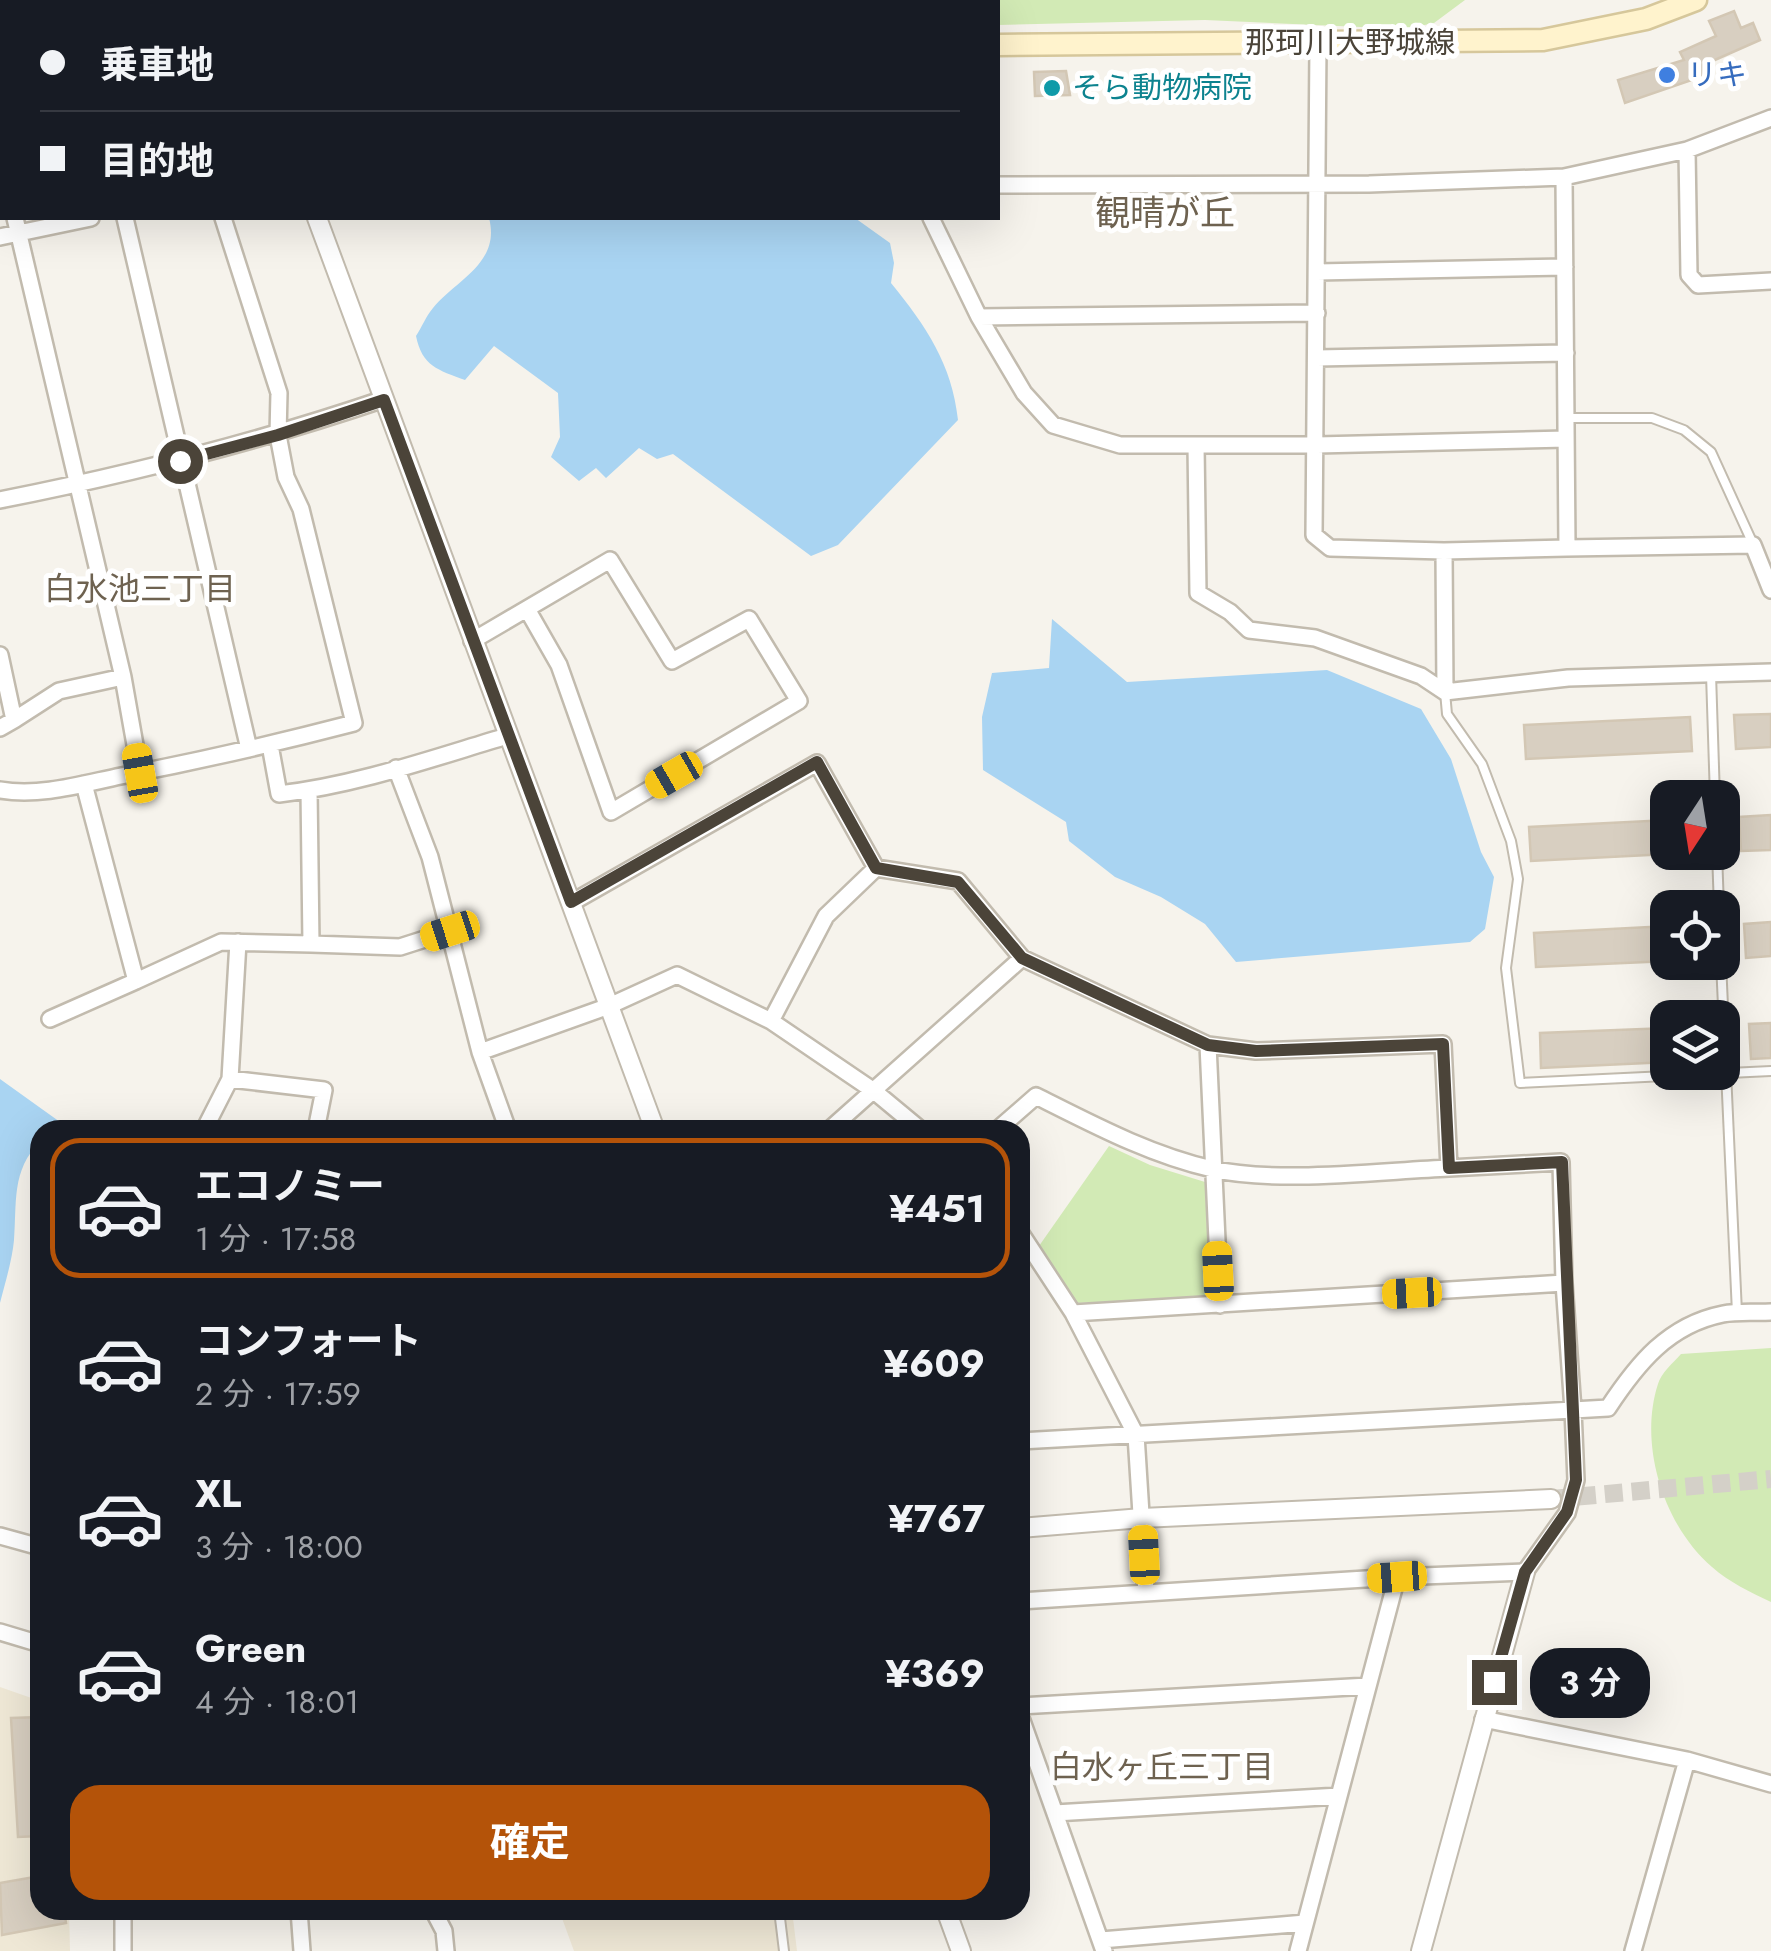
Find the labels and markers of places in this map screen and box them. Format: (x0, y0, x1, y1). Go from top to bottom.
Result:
place label: リキ (1687, 53, 1747, 96)
marker: リキ (1656, 64, 1678, 86)
place label: そら動物病院 (1072, 66, 1252, 109)
marker: そら動物病院 (1041, 77, 1063, 99)

